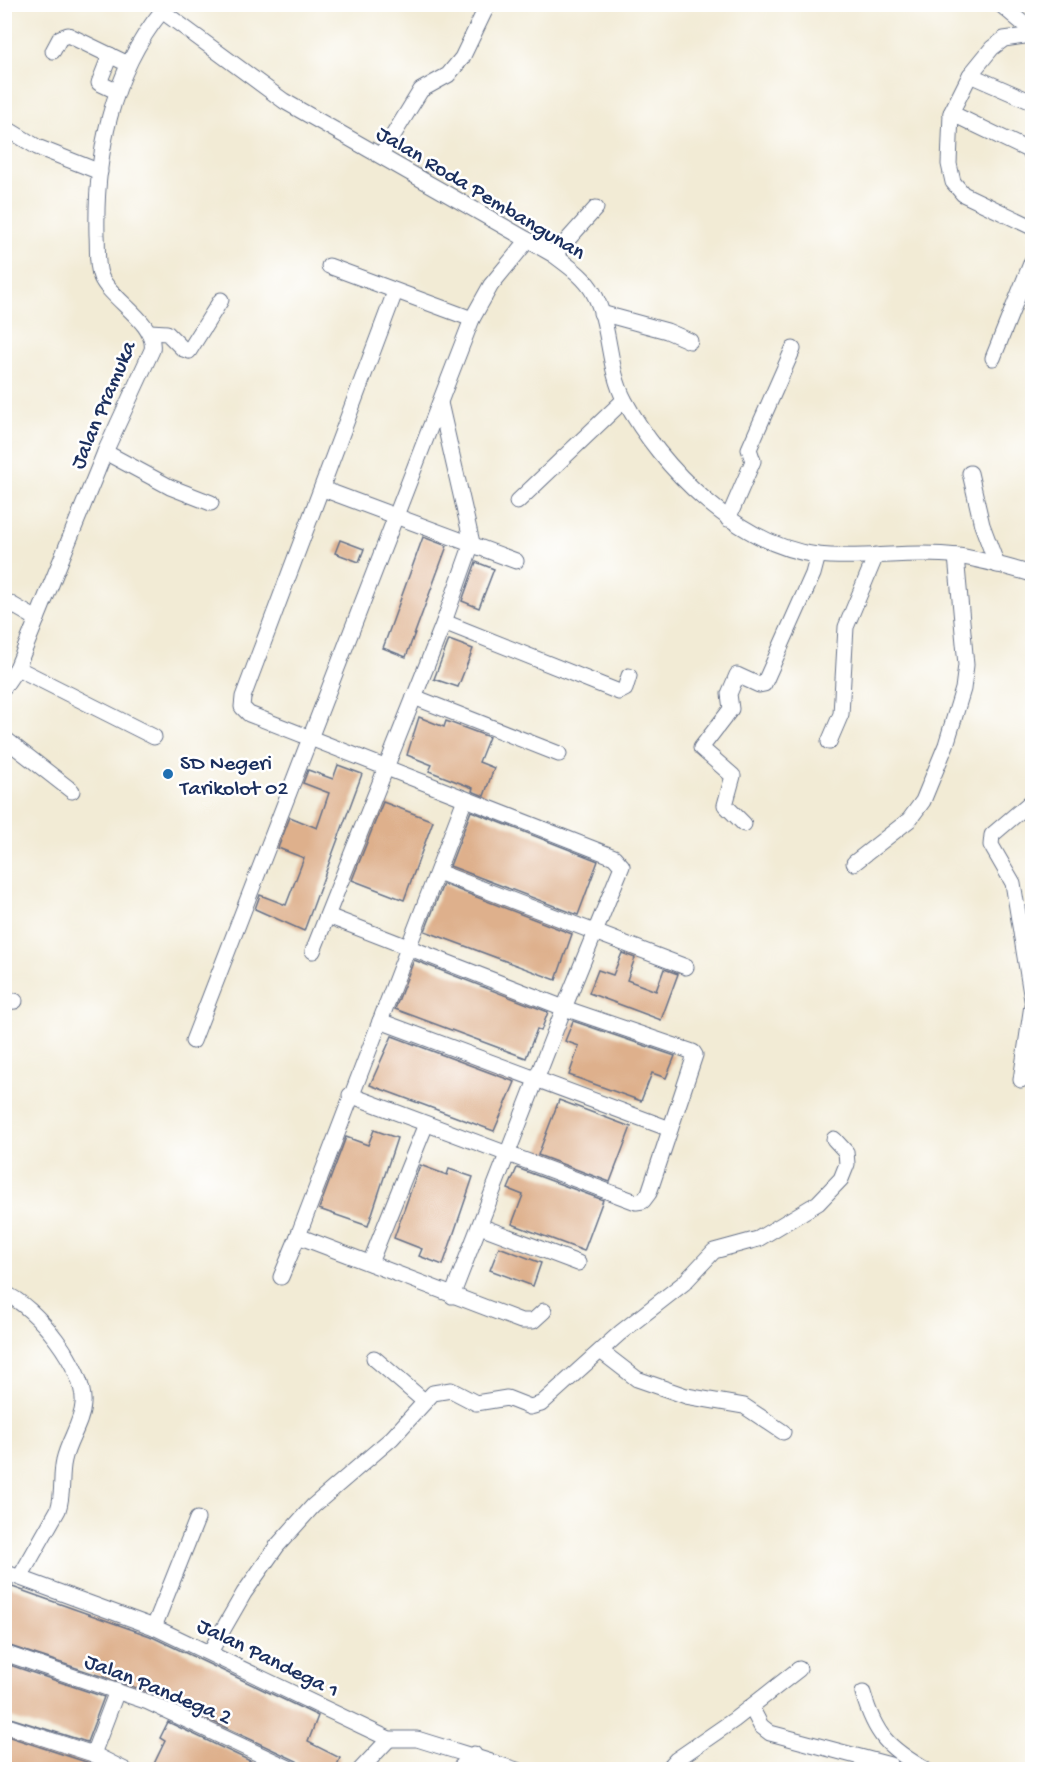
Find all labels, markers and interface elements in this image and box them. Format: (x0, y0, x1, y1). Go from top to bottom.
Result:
street label: Jalan Roda Pembangunan (371, 122, 590, 267)
street label: Jalan Pramuka (66, 337, 144, 474)
place label: SD Negeri Tarikolot 02 (178, 752, 288, 803)
marker: SD Negeri Tarikolot 02 (161, 767, 175, 781)
street label: Jalan Pandega 1 (192, 1614, 342, 1705)
street label: Jalan Pandega 2 (80, 1649, 235, 1732)

